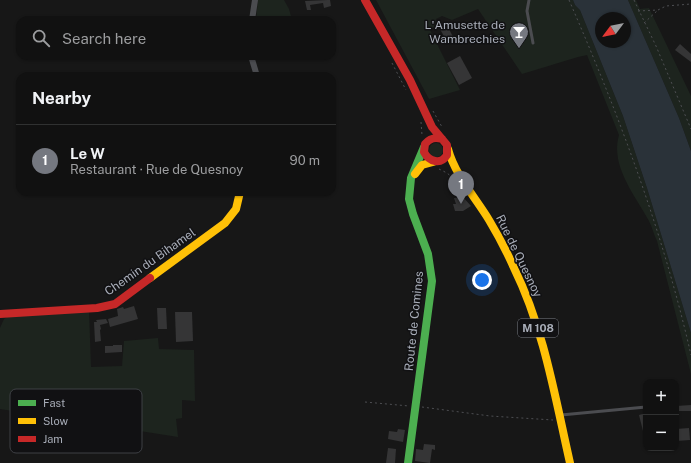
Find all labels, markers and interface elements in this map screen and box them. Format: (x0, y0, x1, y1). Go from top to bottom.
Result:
north arrow (595, 12, 631, 48)
search box (16, 16, 336, 60)
place label: L'Amusette de Wambrechies (425, 18, 505, 46)
bar icon: L'Amusette de Wambrechies (508, 21, 530, 49)
icon: search (30, 27, 52, 49)
text: Search here (62, 30, 146, 47)
text: Nearby (32, 88, 91, 108)
text: Le W (70, 145, 105, 162)
text: 1 (42, 153, 48, 168)
text: 90 m (290, 153, 320, 168)
text: Restaurant · Rue de Quesnoy (70, 162, 243, 177)
pin: 1 (448, 171, 474, 204)
street label: Rue de Quesnoy (493, 212, 545, 300)
street label: Chemin du Bihamel (102, 225, 198, 299)
street label: Route de Comines (402, 270, 426, 372)
your location (472, 270, 492, 290)
road number: M 108 (518, 319, 558, 337)
map controls (643, 379, 679, 451)
button: + (643, 379, 679, 415)
legend (10, 389, 142, 453)
text: Fast (43, 397, 65, 409)
text: Slow (43, 415, 69, 427)
button: − (643, 415, 679, 451)
text: Jam (43, 433, 63, 445)

